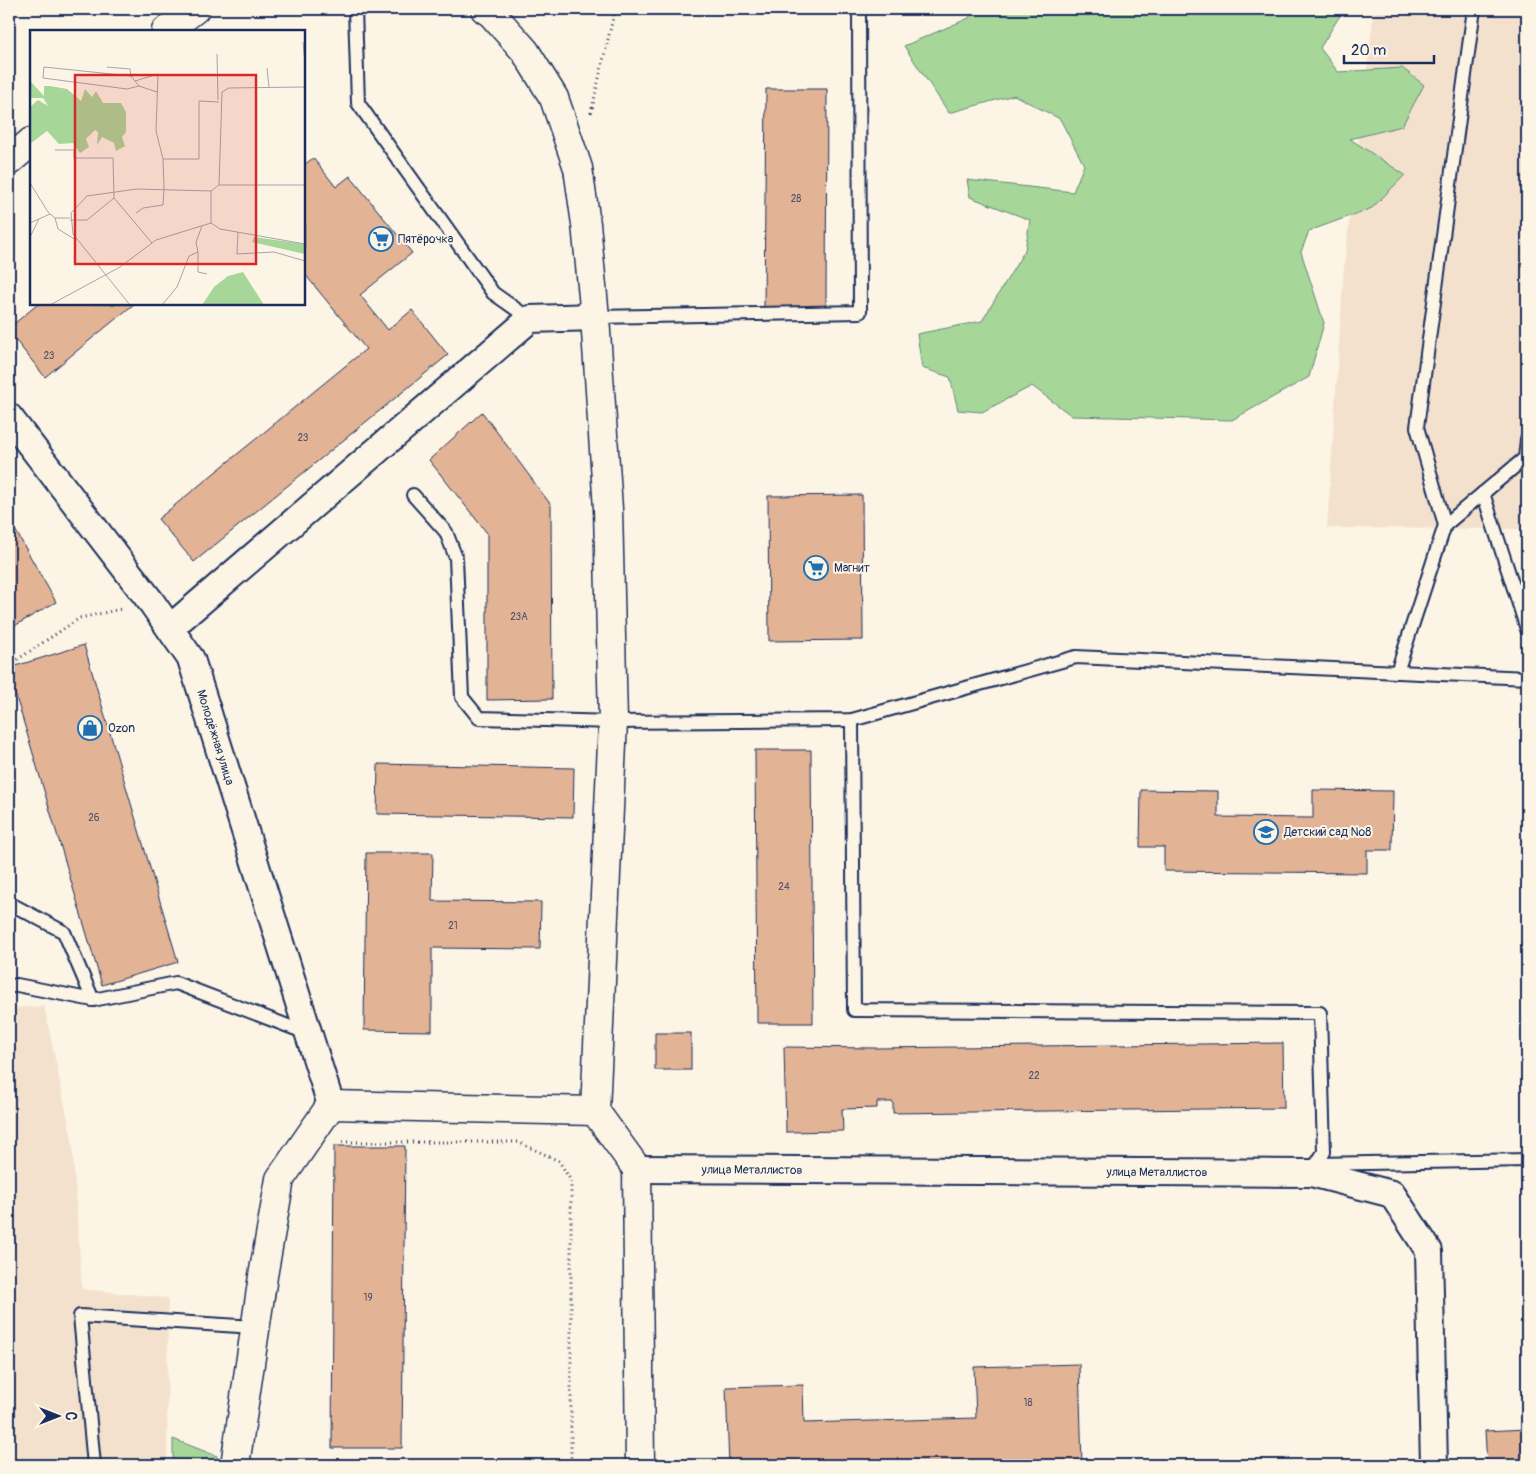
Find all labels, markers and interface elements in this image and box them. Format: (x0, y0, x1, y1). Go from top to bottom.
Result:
inset map (30, 30, 305, 305)
scale bar (1344, 32, 1434, 64)
text: 20 m (1351, 41, 1386, 60)
house number: 28 (791, 193, 801, 205)
supermarket icon: Пятёрочка (368, 226, 394, 252)
place label: Пятёрочка (398, 232, 454, 247)
house number: 23 (44, 350, 55, 362)
house number: 23 (298, 432, 309, 444)
supermarket icon: Магнит (803, 555, 829, 581)
place label: Магнит (834, 561, 870, 576)
house number: 23А (510, 611, 528, 623)
street label: Молодёжная улица (193, 688, 237, 787)
shop icon: Ozon (77, 715, 103, 741)
place label: Ozon (108, 721, 135, 736)
house number: 26 (88, 812, 100, 824)
school or university icon: Детский сад №8 (1253, 819, 1279, 845)
place label: Детский сад №8 (1283, 825, 1371, 840)
house number: 24 (778, 881, 790, 893)
house number: 21 (448, 920, 458, 932)
house number: 22 (1028, 1070, 1040, 1082)
street label: улица Металлистов (701, 1162, 803, 1178)
street label: улица Металлистов (1105, 1165, 1208, 1180)
house number: 19 (363, 1292, 373, 1304)
north arrow (32, 1392, 82, 1442)
house number: 18 (1024, 1397, 1032, 1409)
text: С (62, 1412, 79, 1421)

